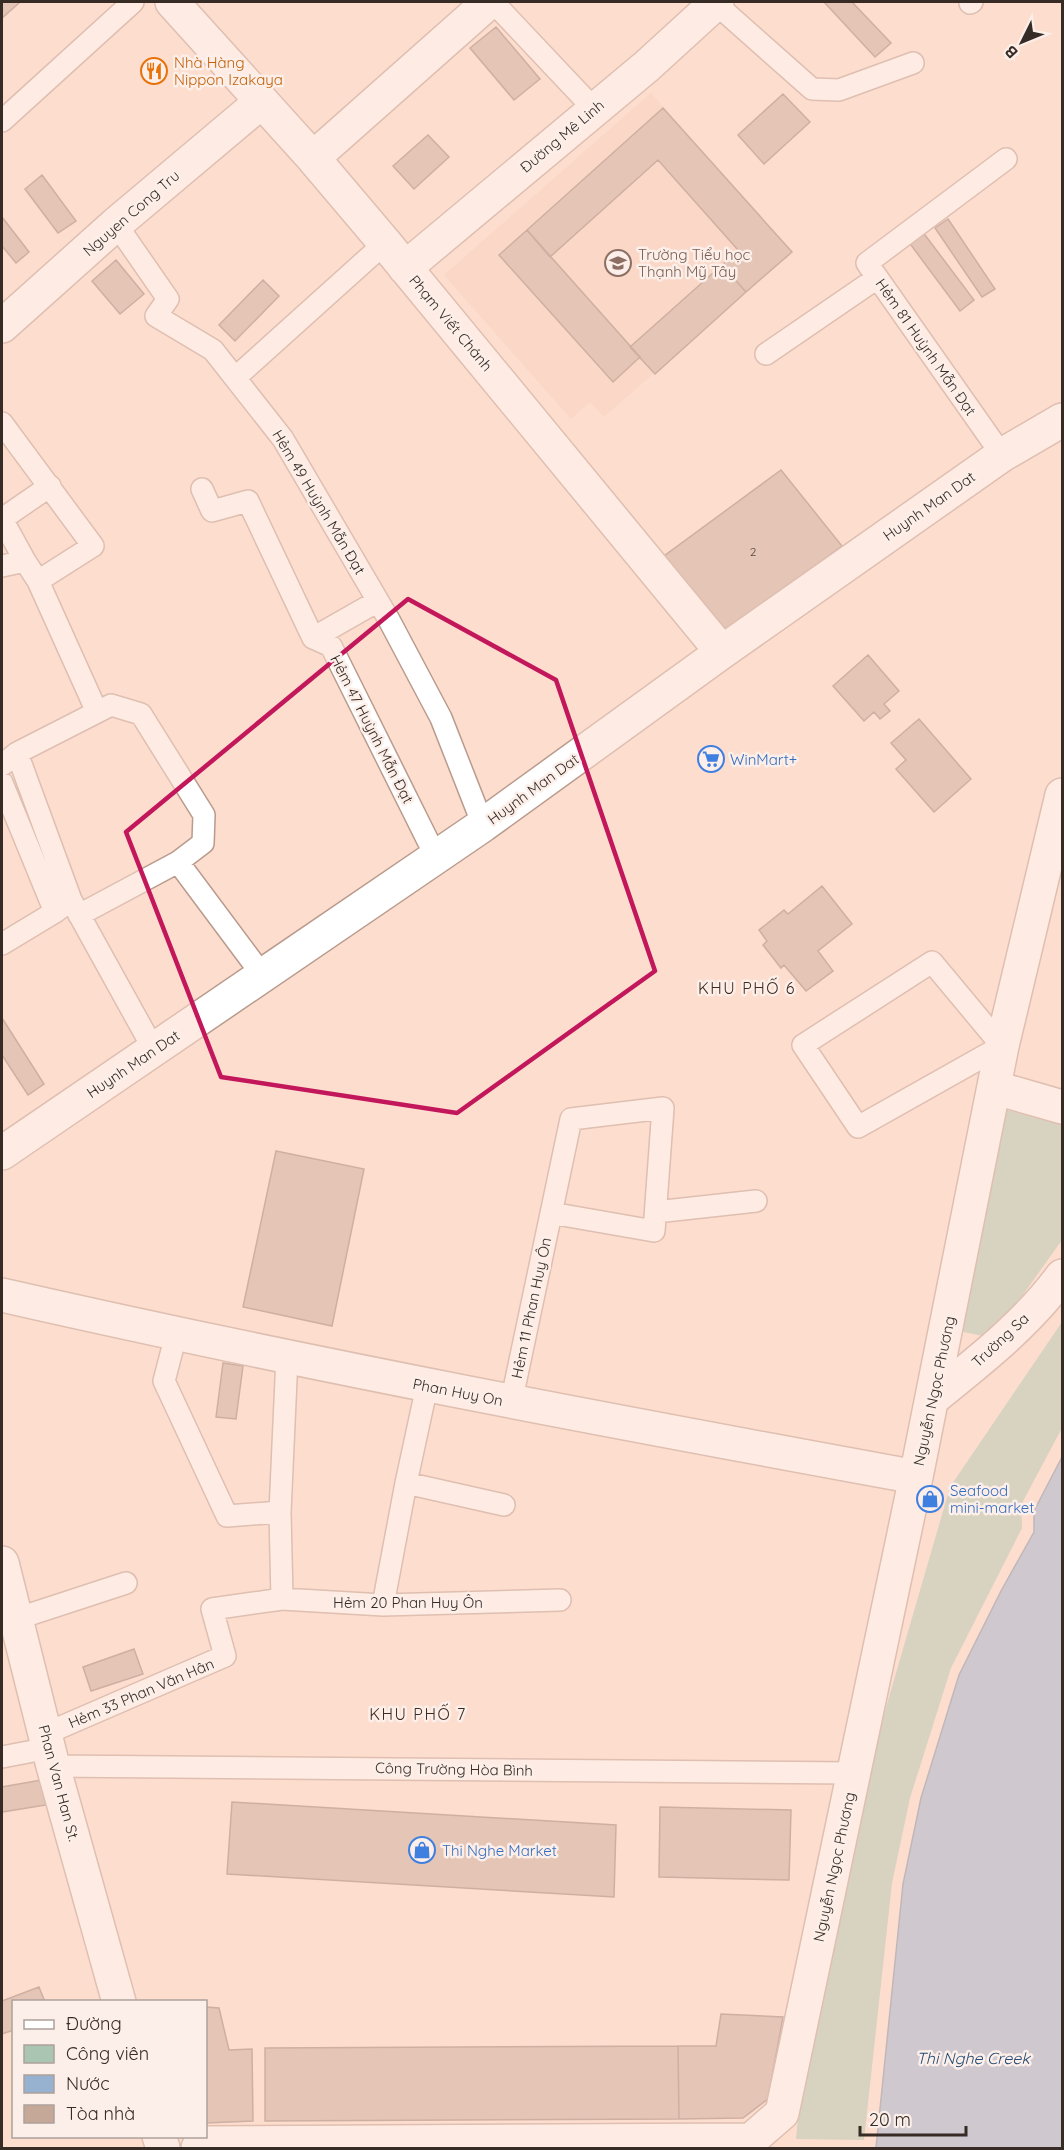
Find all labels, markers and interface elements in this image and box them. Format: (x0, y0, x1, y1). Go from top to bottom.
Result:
north arrow (992, 12, 1052, 72)
text: B (1000, 42, 1022, 63)
place label: Nhà Hàng Nippon Izakaya (174, 53, 283, 89)
restaurant icon: Nhà Hàng Nippon Izakaya (139, 56, 169, 86)
street label: Đường Mê Linh (516, 95, 608, 177)
street label: Nguyen Cong Tru (79, 166, 183, 260)
place label: Trường Tiểu học Thạnh Mỹ Tây (638, 245, 751, 281)
school or university icon: Trường Tiểu học Thạnh Mỹ Tây (603, 248, 633, 278)
street label: Phạm Viết Chánh (405, 271, 497, 375)
street label: Hẻm 81 Huỳnh Mẫn Đạt (871, 275, 981, 419)
street label: Hẻm 49 Huỳnh Mẫn Đạt (268, 426, 370, 578)
street label: Huynh Man Dat (879, 467, 979, 545)
house number: 2 (750, 544, 757, 559)
street label: Hẻm 47 Huỳnh Mẫn Đạt (326, 651, 418, 807)
supermarket icon: WinMart+ (696, 744, 726, 774)
street label: Huynh Man Dat (484, 749, 582, 829)
place label: WinMart+ (730, 750, 797, 769)
district label: KHU PHỐ 6 (698, 977, 796, 998)
street label: Huynh Man Dat (83, 1026, 183, 1102)
street label: Hẻm 11 Phan Huy Ôn (507, 1236, 555, 1380)
street label: Trường Sa (967, 1309, 1033, 1371)
street label: Nguyễn Ngọc Phương (909, 1314, 959, 1468)
street label: Phan Huy On (411, 1374, 505, 1410)
place label: Seafood mini-market (950, 1481, 1034, 1517)
shop icon: Seafood mini-market (915, 1484, 945, 1514)
street label: Hẻm 20 Phan Huy Ôn (333, 1593, 483, 1612)
street label: Hẻm 33 Phan Văn Hân (65, 1654, 217, 1732)
district label: KHU PHỐ 7 (369, 1703, 467, 1724)
street label: Phan Van Han St. (34, 1723, 84, 1843)
street label: Công Trường Hòa Bình (375, 1758, 533, 1780)
street label: Nguyễn Ngọc Phương (809, 1790, 859, 1944)
shop icon: Thi Nghe Market (407, 1835, 437, 1865)
place label: Thi Nghe Market (442, 1841, 557, 1860)
legend (12, 2000, 207, 2138)
text: Đường (66, 2012, 122, 2035)
text: Công viên (66, 2042, 149, 2065)
water label: Thi Nghe Creek (916, 2048, 1031, 2068)
text: Nước (66, 2072, 110, 2095)
scale bar (860, 2099, 966, 2137)
text: Tòa nhà (66, 2102, 135, 2125)
text: 20 m (869, 2108, 911, 2131)

